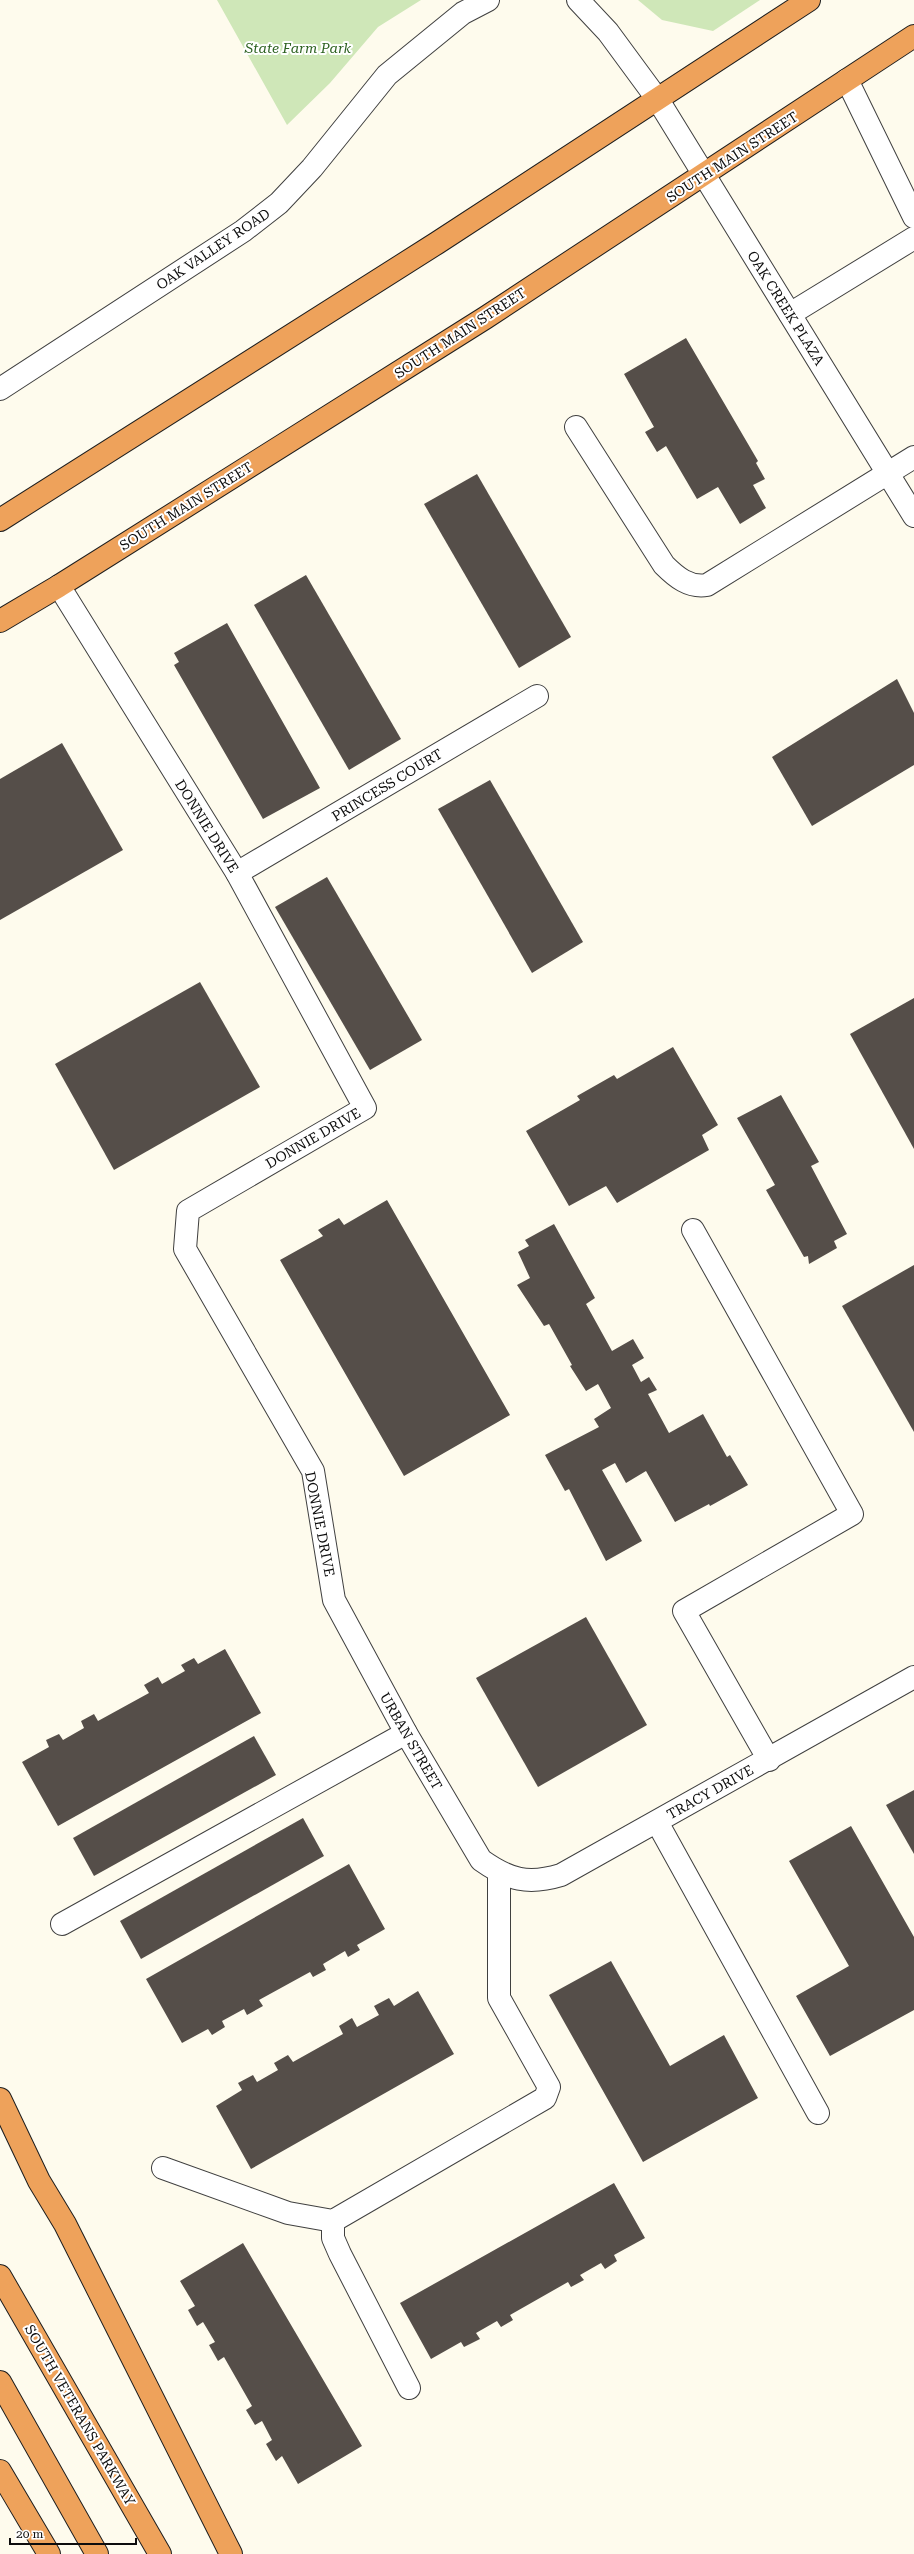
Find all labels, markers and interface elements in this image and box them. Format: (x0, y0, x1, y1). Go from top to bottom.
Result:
park label: State Farm Park (244, 40, 352, 56)
street label: SOUTH MAIN STREET (663, 109, 801, 205)
street label: OAK VALLEY ROAD (153, 205, 273, 293)
street label: OAK CREEK PLAZA (744, 248, 828, 368)
street label: SOUTH MAIN STREET (391, 285, 529, 381)
street label: SOUTH MAIN STREET (117, 459, 255, 553)
street label: PRINCESS COURT (329, 746, 445, 824)
street label: DONNIE DRIVE (172, 777, 242, 875)
street label: DONNIE DRIVE (263, 1104, 363, 1172)
street label: DONNIE DRIVE (302, 1470, 338, 1578)
street label: URBAN STREET (377, 1690, 445, 1792)
street label: TRACY DRIVE (664, 1762, 756, 1822)
street label: SOUTH VETERANS PARKWAY (22, 2322, 139, 2509)
scale bar (10, 2520, 136, 2546)
text: 20 m (16, 2527, 43, 2541)

